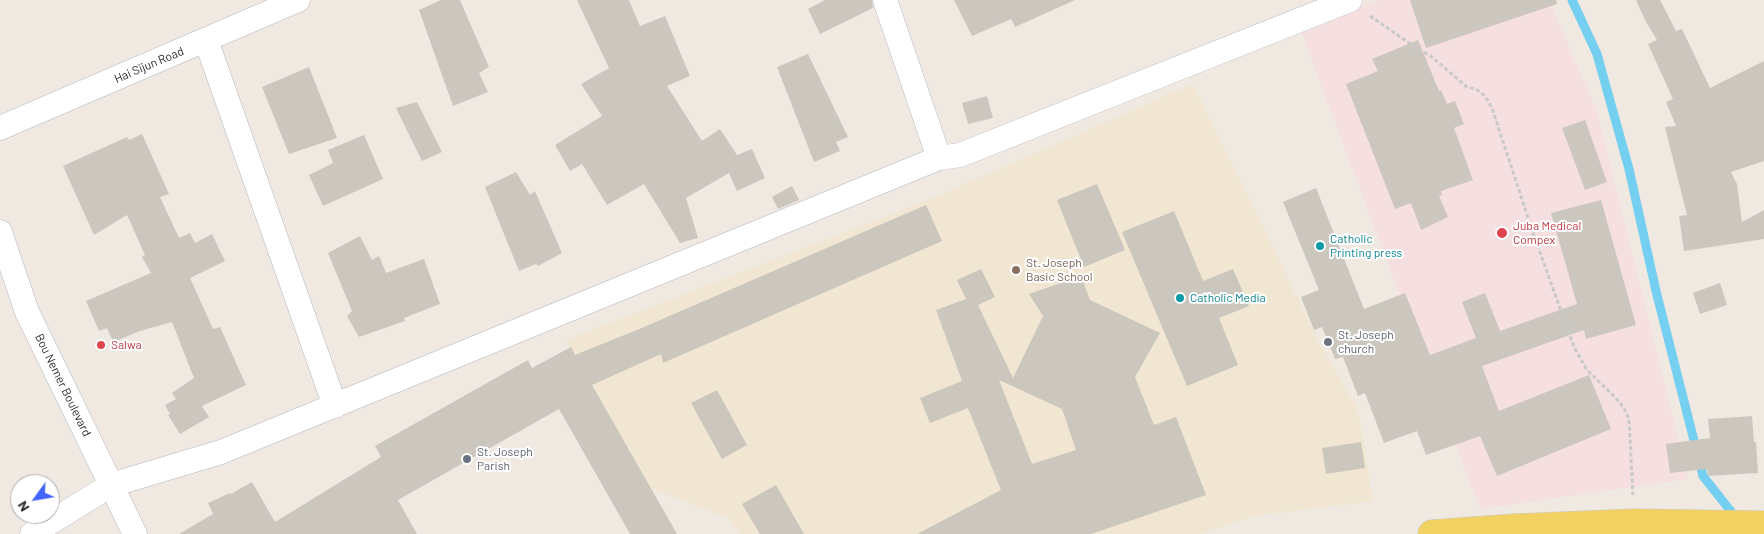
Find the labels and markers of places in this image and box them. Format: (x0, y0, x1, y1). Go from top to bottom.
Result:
place label: Juba Medical Compex (1513, 219, 1581, 247)
marker: Juba Medical Compex (1495, 226, 1509, 240)
place label: Catholic Printing press (1330, 232, 1402, 260)
marker: Catholic Printing press (1314, 240, 1326, 252)
place label: St. Joseph Basic School (1026, 256, 1093, 284)
marker: St. Joseph Basic School (1010, 264, 1022, 276)
place label: Catholic Media (1190, 291, 1266, 305)
marker: Catholic Media (1174, 292, 1186, 304)
place label: St. Joseph church (1338, 328, 1394, 356)
marker: St. Joseph church (1322, 336, 1334, 348)
place label: Salwa (111, 338, 142, 352)
marker: Salwa (95, 339, 107, 351)
place label: St. Joseph Parish (477, 445, 533, 473)
marker: St. Joseph Parish (461, 453, 473, 465)

